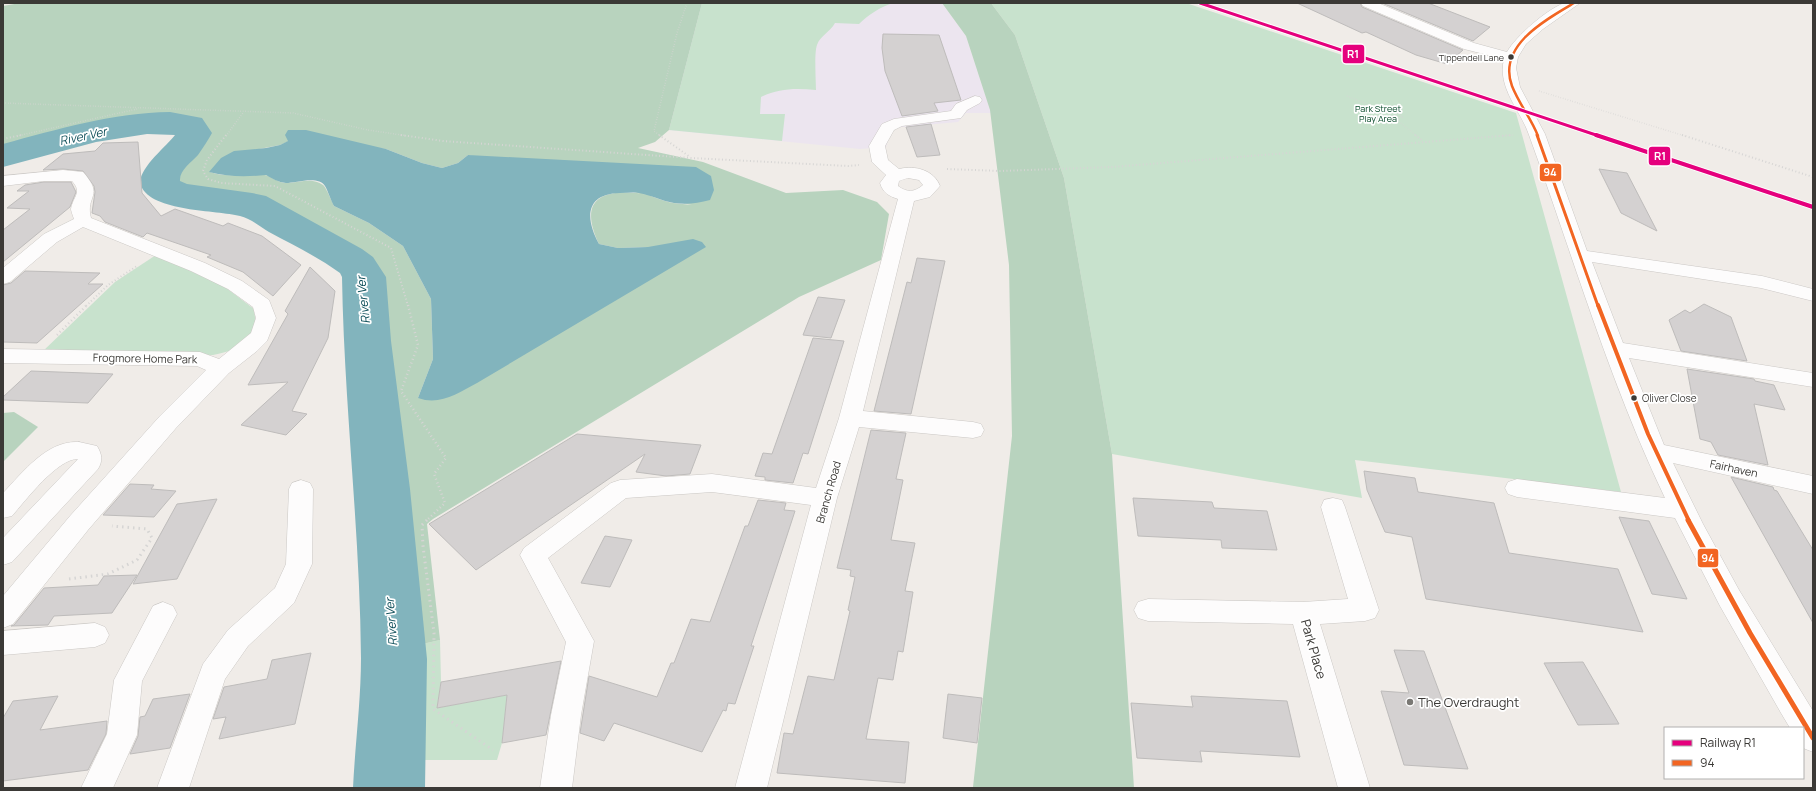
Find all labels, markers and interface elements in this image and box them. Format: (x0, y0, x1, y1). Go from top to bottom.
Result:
line badge: R1 (1342, 44, 1365, 64)
text: R1 (1347, 46, 1359, 61)
place label: Tippendell Lane (1439, 51, 1504, 64)
marker: Tippendell Lane (1506, 52, 1516, 62)
park label: Park Street Play Area (1355, 102, 1401, 125)
water label: River Ver (58, 122, 110, 149)
line badge: R1 (1648, 146, 1671, 166)
text: R1 (1654, 148, 1666, 163)
line badge: 94 (1539, 163, 1562, 182)
text: 94 (1543, 164, 1557, 179)
water label: River Ver (352, 274, 374, 325)
street label: Frogmore Home Park (93, 350, 198, 366)
place label: Oliver Close (1642, 391, 1697, 405)
marker: Oliver Close (1629, 393, 1639, 403)
street label: Fairhaven (1709, 456, 1759, 480)
street label: Branch Road (812, 459, 844, 525)
line badge: 94 (1697, 548, 1719, 568)
text: 94 (1701, 550, 1715, 565)
water label: River Ver (381, 596, 401, 646)
street label: Park Place (1297, 617, 1331, 681)
place label: The Overdraught (1418, 693, 1519, 711)
marker: The Overdraught (1405, 697, 1415, 707)
legend (1664, 727, 1804, 779)
text: Railway R1 (1700, 734, 1756, 751)
text: 94 (1700, 754, 1715, 771)

